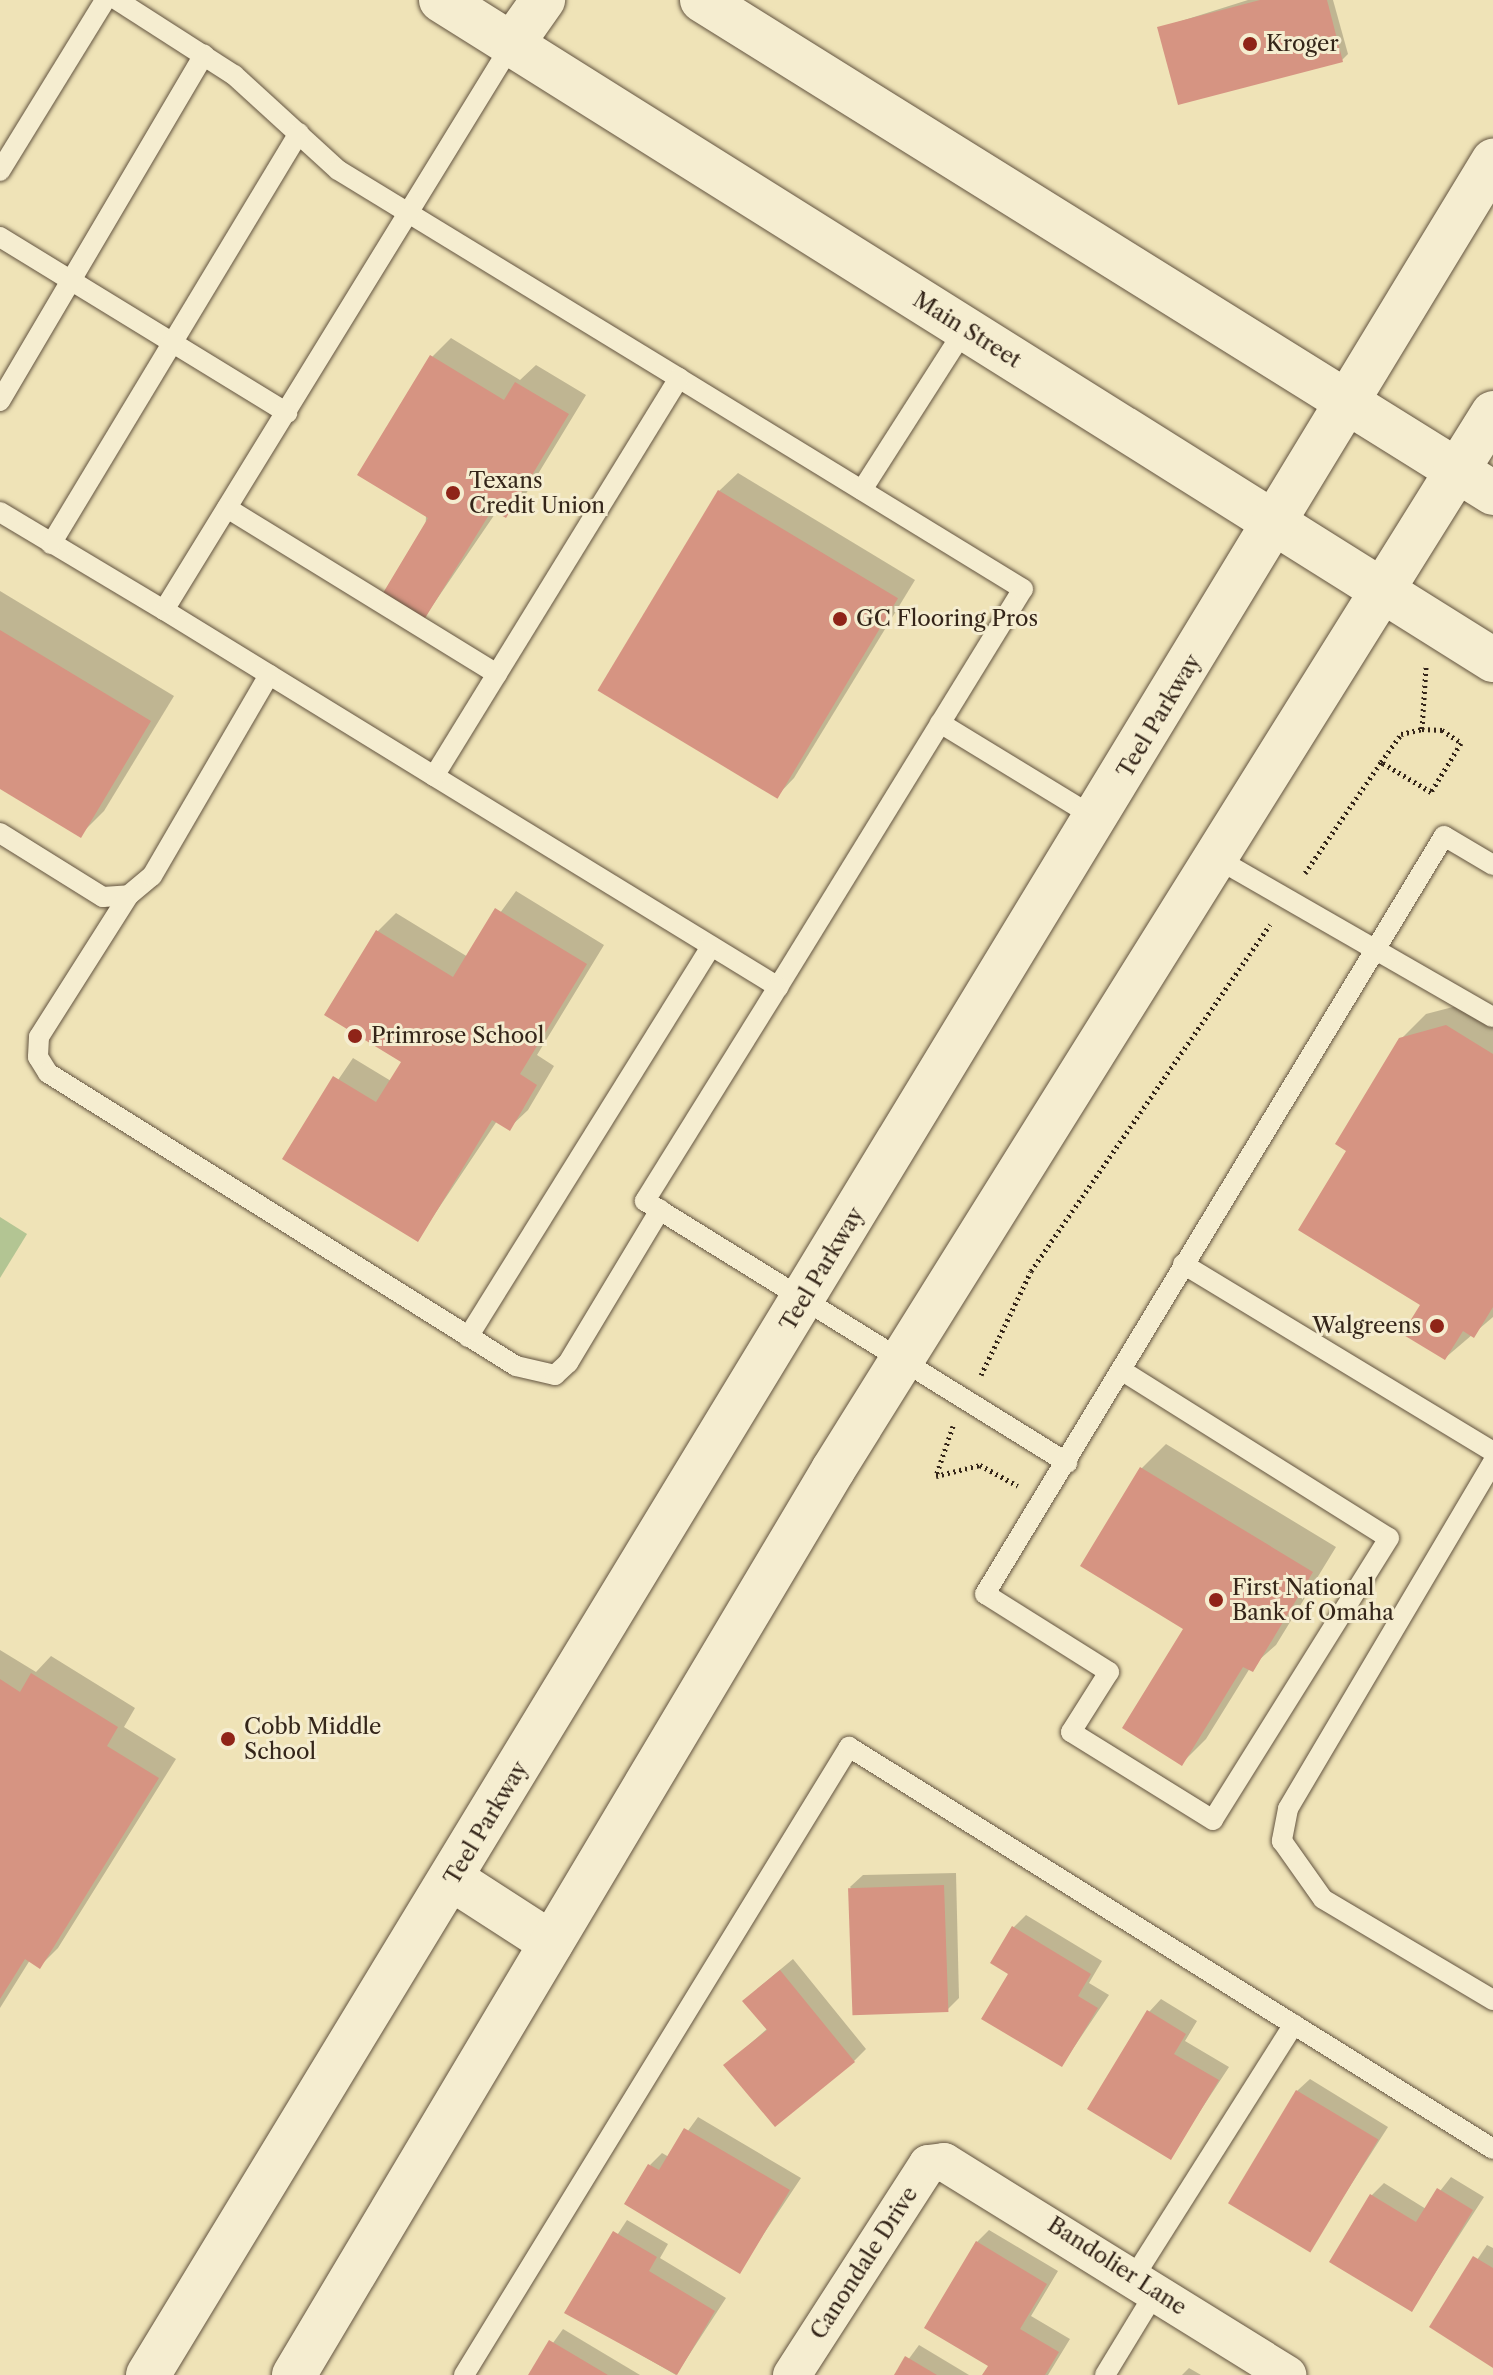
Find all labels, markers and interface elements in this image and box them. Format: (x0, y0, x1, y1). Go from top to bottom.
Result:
place label: Kroger (1266, 31, 1339, 57)
marker: Kroger (1241, 35, 1259, 53)
street label: Main Street (908, 286, 1026, 374)
place label: Texans Credit Union (469, 467, 605, 518)
marker: Texans Credit Union (444, 484, 462, 502)
place label: GC Flooring Pros (856, 606, 1038, 632)
marker: GC Flooring Pros (831, 610, 849, 628)
street label: Teel Parkway (1112, 649, 1206, 783)
place label: Primrose School (371, 1023, 544, 1049)
marker: Primrose School (346, 1027, 364, 1045)
street label: Teel Parkway (775, 1202, 869, 1336)
place label: Walgreens (1312, 1313, 1421, 1339)
marker: Walgreens (1428, 1317, 1446, 1335)
place label: First National Bank of Omaha (1232, 1574, 1394, 1626)
marker: First National Bank of Omaha (1207, 1591, 1225, 1609)
place label: Cobb Middle School (244, 1713, 381, 1764)
marker: Cobb Middle School (219, 1730, 237, 1748)
street label: Teel Parkway (439, 1756, 533, 1890)
street label: Canondale Drive (805, 2182, 923, 2344)
street label: Bandolier Lane (1043, 2211, 1191, 2321)

